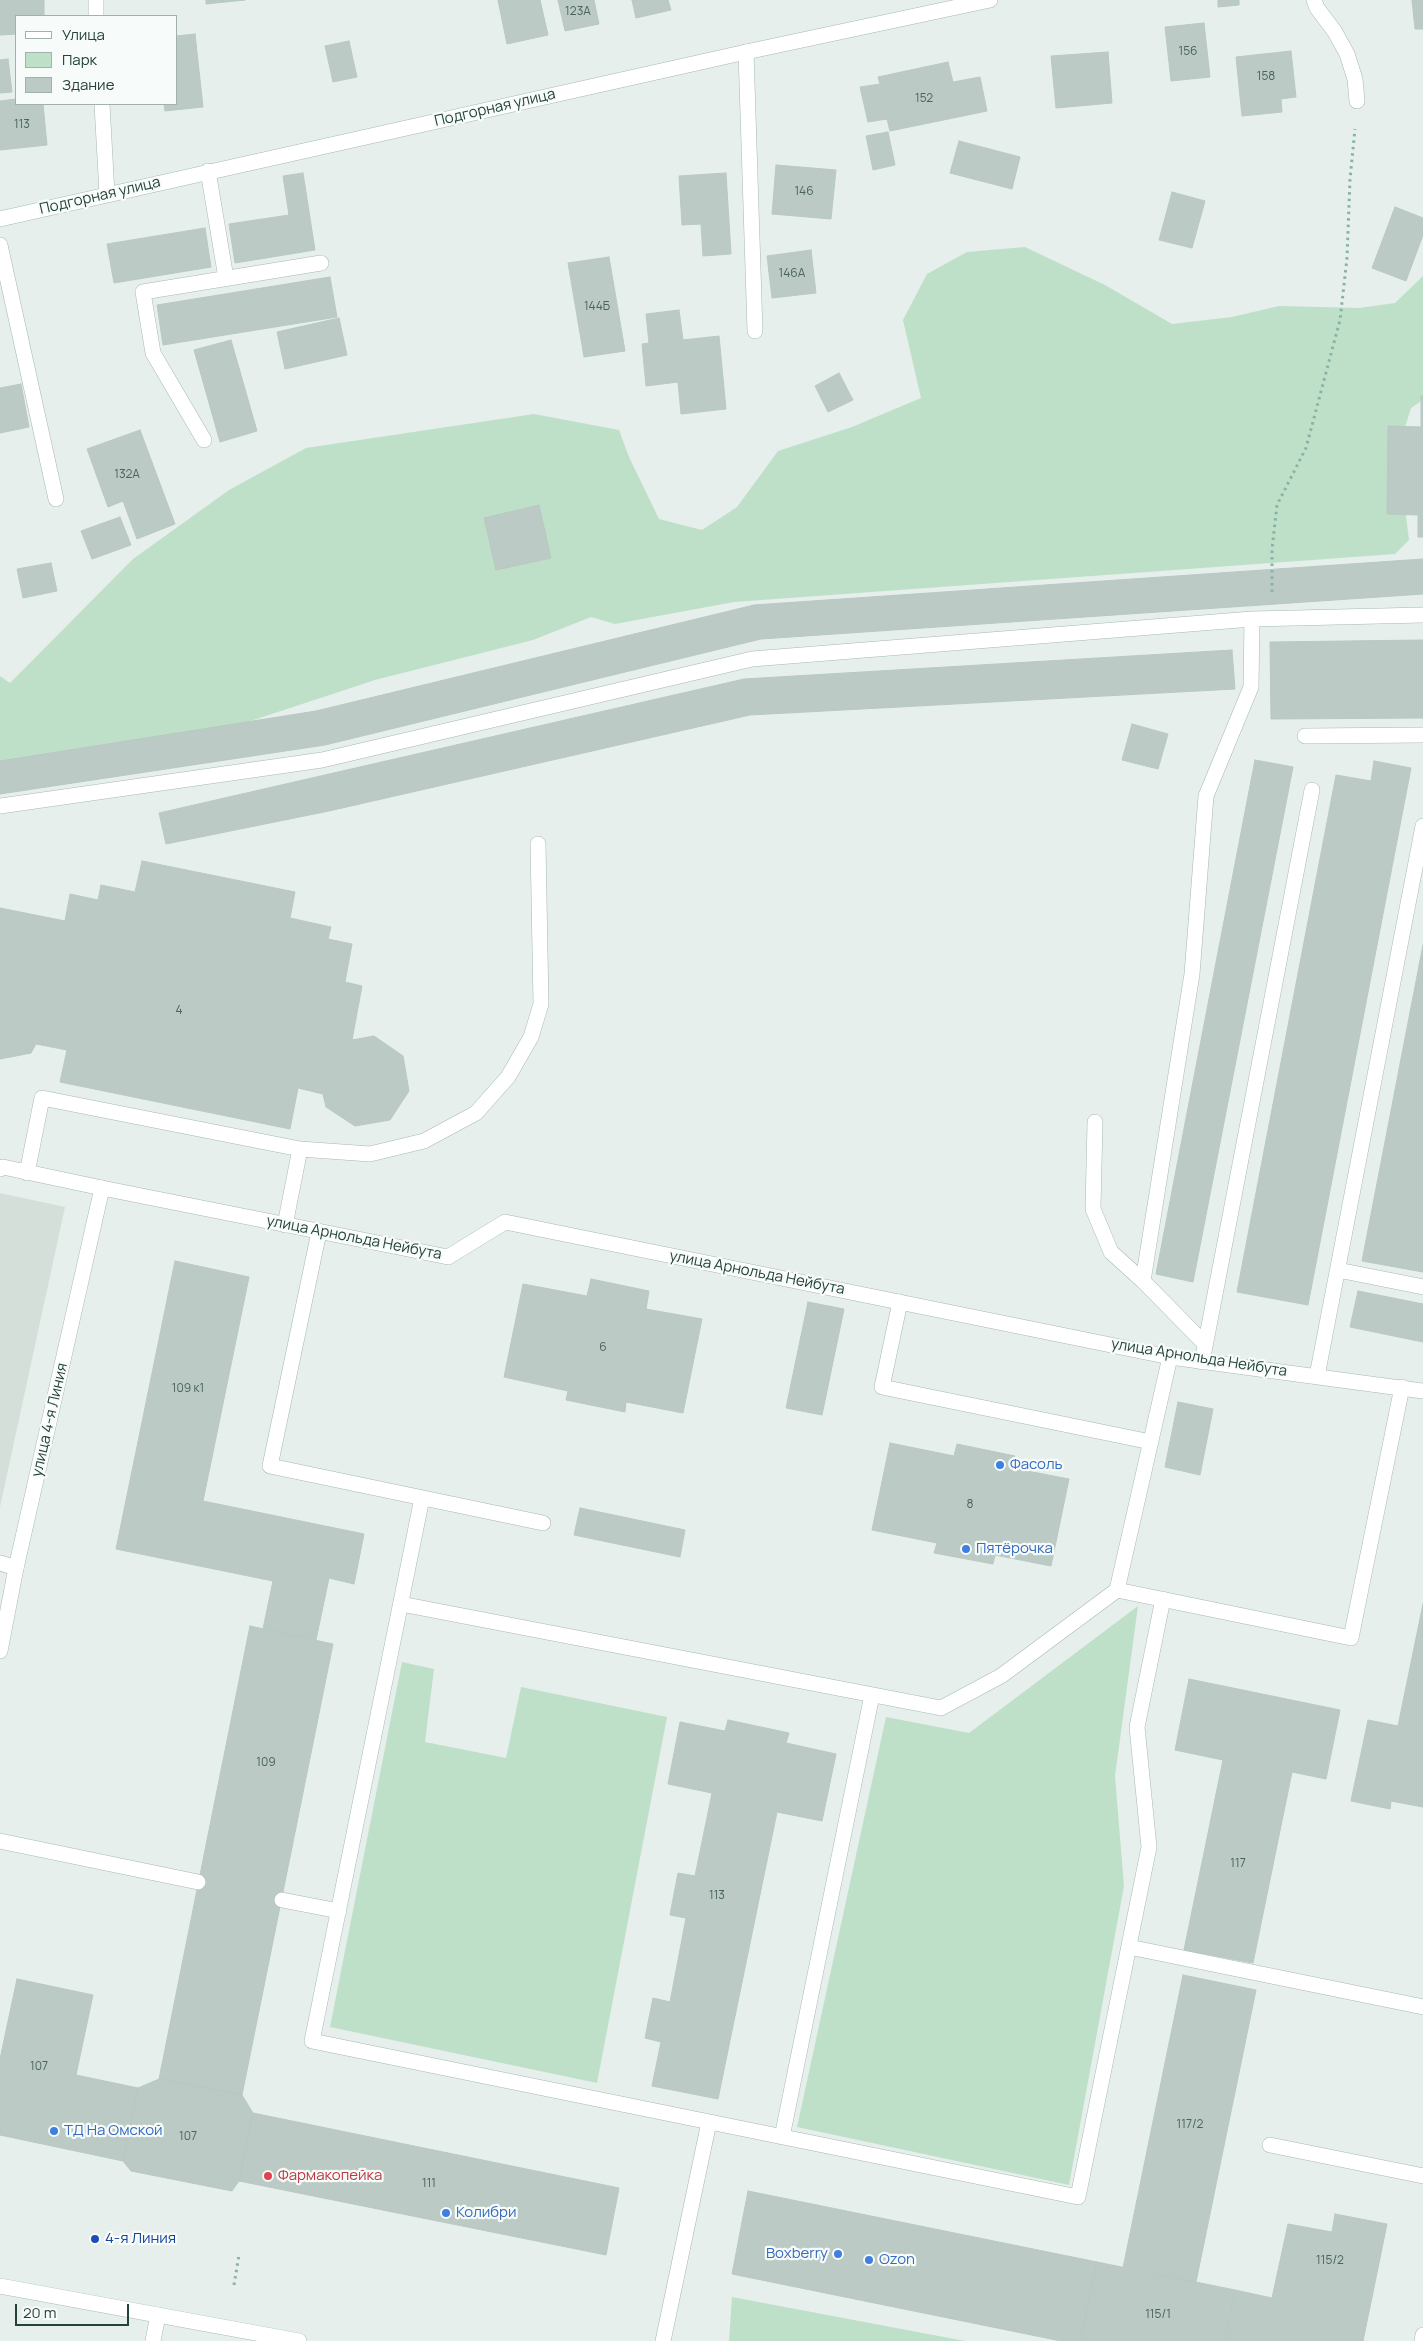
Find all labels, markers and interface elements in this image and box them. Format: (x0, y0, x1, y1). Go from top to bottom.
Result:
house number: 123А (565, 5, 591, 19)
legend (15, 15, 178, 105)
text: Улица (62, 24, 105, 45)
house number: 156 (1178, 45, 1198, 59)
text: Парк (62, 49, 97, 70)
house number: 158 (1257, 70, 1275, 84)
text: Здание (62, 74, 114, 95)
street label: Подгорная улица (433, 85, 557, 131)
house number: 152 (915, 92, 933, 106)
house number: 113 (14, 118, 30, 132)
street label: Подгорная улица (38, 173, 162, 219)
house number: 146 (794, 185, 814, 199)
house number: 146А (779, 267, 805, 281)
house number: 144Б (584, 300, 610, 314)
house number: 132А (114, 468, 140, 482)
house number: 4 (175, 1004, 183, 1018)
street label: улица Арнольда Нейбута (265, 1212, 443, 1264)
street label: улица Арнольда Нейбута (668, 1247, 846, 1299)
street label: улица Арнольда Нейбута (1110, 1335, 1288, 1381)
house number: 6 (599, 1341, 607, 1355)
street label: улица 4-я Линия (28, 1361, 72, 1479)
house number: 109 к1 (172, 1382, 204, 1396)
place label: Фасоль (1010, 1456, 1063, 1474)
marker: Фасоль (994, 1459, 1006, 1471)
house number: 8 (967, 1498, 973, 1512)
place label: Пятёрочка (976, 1540, 1053, 1558)
marker: Пятёрочка (960, 1543, 972, 1555)
house number: 109 (256, 1756, 276, 1770)
house number: 117 (1230, 1857, 1246, 1871)
house number: 113 (709, 1889, 725, 1903)
house number: 107 (30, 2060, 48, 2074)
house number: 117/2 (1177, 2118, 1203, 2132)
place label: ТД На Омской (64, 2122, 163, 2140)
marker: ТД На Омской (48, 2125, 60, 2137)
house number: 107 (179, 2130, 197, 2144)
place label: Фармакопейка (278, 2167, 382, 2185)
marker: Фармакопейка (262, 2170, 274, 2182)
house number: 111 (422, 2177, 436, 2191)
place label: Колибри (456, 2204, 517, 2222)
marker: Колибри (440, 2207, 452, 2219)
place label: 4-я Линия (105, 2230, 176, 2248)
marker: 4-я Линия (89, 2233, 101, 2245)
place label: Boxberry (766, 2245, 828, 2263)
marker: Boxberry (832, 2248, 844, 2260)
place label: Ozon (879, 2251, 915, 2269)
marker: Ozon (863, 2254, 875, 2266)
house number: 115/2 (1316, 2254, 1344, 2268)
scale bar (18, 2294, 131, 2326)
text: 20 m (23, 2302, 56, 2323)
house number: 115/1 (1145, 2308, 1171, 2322)

